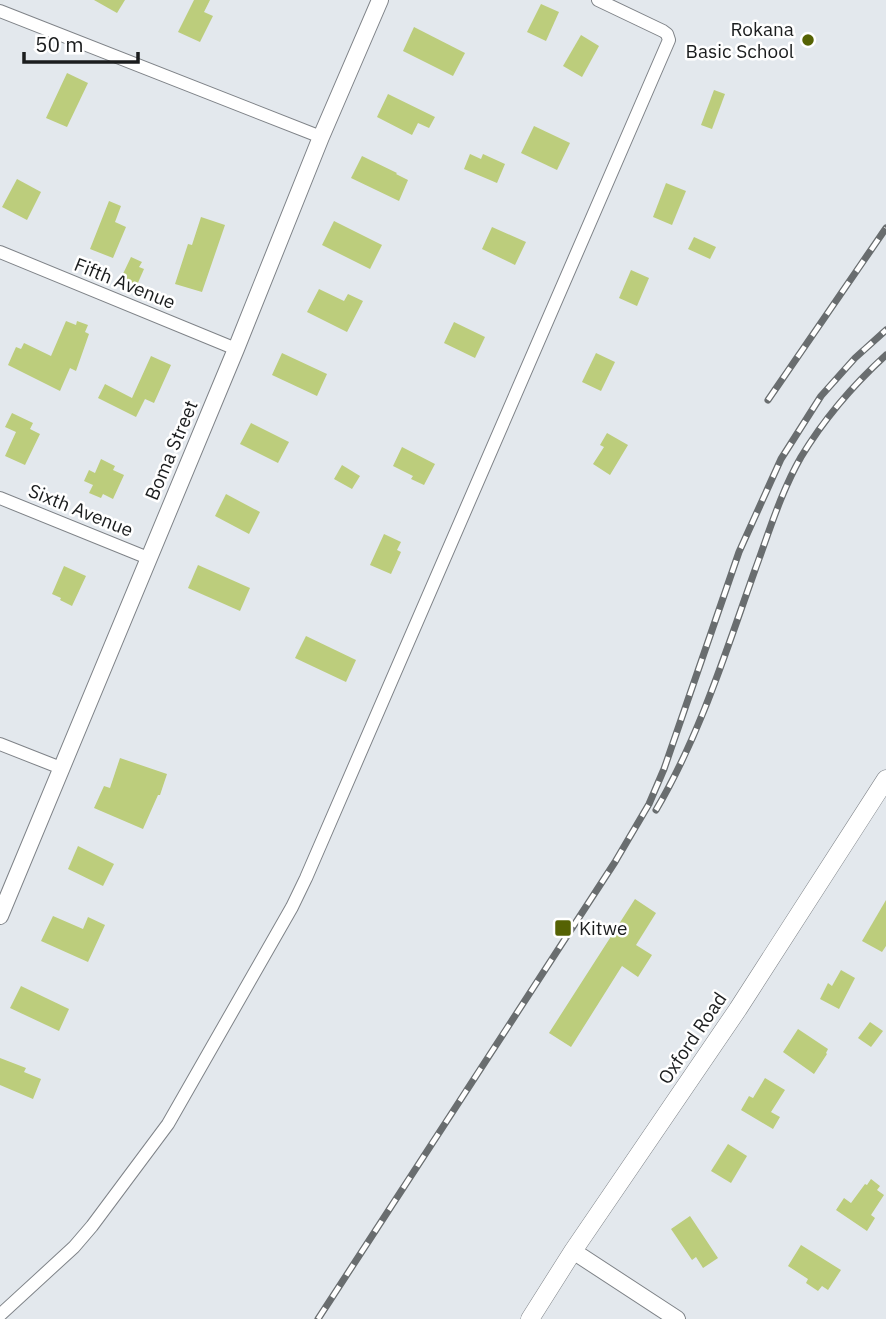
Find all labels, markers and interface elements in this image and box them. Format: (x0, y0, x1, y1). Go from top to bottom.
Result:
place label: Rokana Basic School (686, 17, 794, 63)
scale bar (24, 21, 138, 65)
text: 50 m (35, 30, 84, 58)
marker: Rokana Basic School (800, 32, 816, 48)
street label: Fifth Avenue (71, 252, 179, 314)
street label: Boma Street (139, 396, 203, 504)
street label: Sixth Avenue (25, 478, 137, 542)
place label: Kitwe (579, 916, 627, 940)
marker: Kitwe (553, 918, 573, 938)
street label: Oxford Road (652, 987, 732, 1089)

